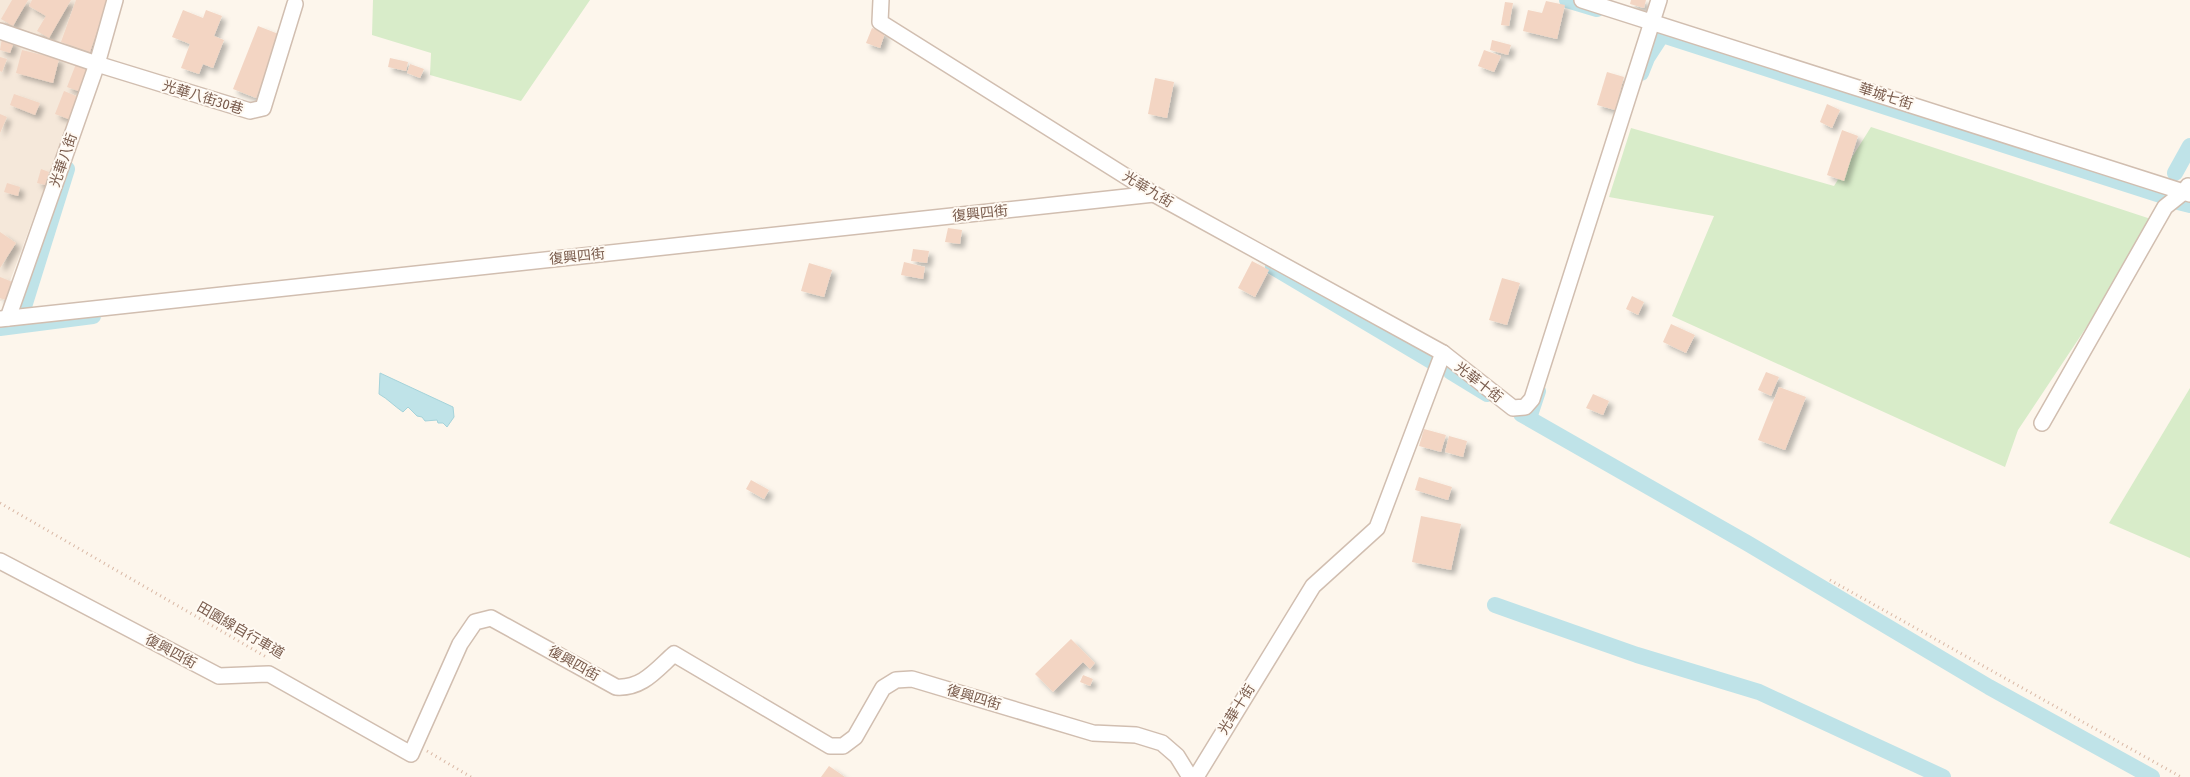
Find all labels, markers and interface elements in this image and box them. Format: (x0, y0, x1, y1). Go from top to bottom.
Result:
street label: 光華八街30巷 (160, 77, 245, 118)
street label: 華城七街 (1857, 80, 1915, 113)
street label: 光華八街 (46, 131, 81, 189)
street label: 光華九街 (1119, 168, 1176, 211)
street label: 復興四街 (951, 202, 1009, 225)
street label: 復興四街 (548, 245, 606, 268)
street label: 光華十街 (1451, 358, 1506, 406)
street label: 田園線自行車道 (194, 599, 287, 662)
street label: 復興四街 (142, 631, 199, 672)
street label: 復興四街 (545, 642, 602, 684)
street label: 光華十街 (1214, 681, 1258, 738)
street label: 復興四街 (945, 682, 1003, 713)

